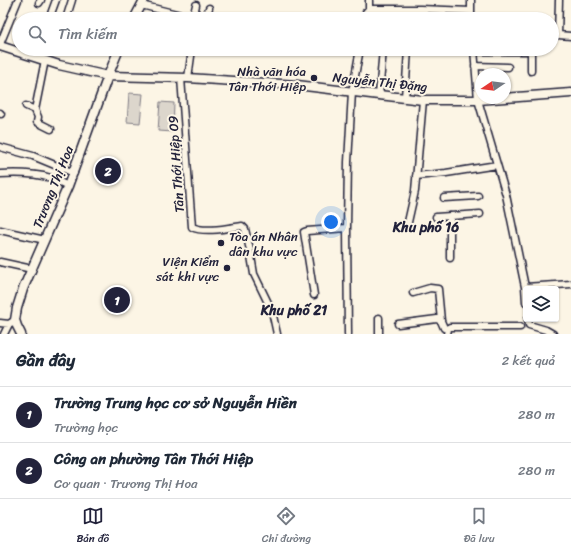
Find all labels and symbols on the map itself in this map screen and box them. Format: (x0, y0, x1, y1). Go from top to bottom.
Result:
place label: Nhà văn hóa Tân Thới Hiệp (228, 60, 306, 98)
street label: Nguyễn Thị Đặng (331, 66, 429, 98)
north arrow (475, 68, 511, 104)
marker: Nhà văn hóa Tân Thới Hiệp (309, 73, 319, 83)
street label: Tân Thới Hiệp 09 (161, 115, 191, 213)
street label: Trương Thị Hoa (26, 142, 80, 232)
pin: 2 (95, 156, 121, 186)
your location (321, 212, 341, 232)
district label: Khu phố 16 (392, 215, 459, 240)
place label: Tòa án Nhân dân khu vực (229, 225, 298, 263)
marker: Tòa án Nhân dân khu vực (216, 238, 226, 248)
place label: Viện Kiểm sát khi vực (155, 250, 220, 288)
marker: Viện Kiểm sát khi vực (222, 263, 232, 273)
pin: 1 (104, 285, 130, 315)
district label: Khu phố 21 (260, 298, 327, 323)

